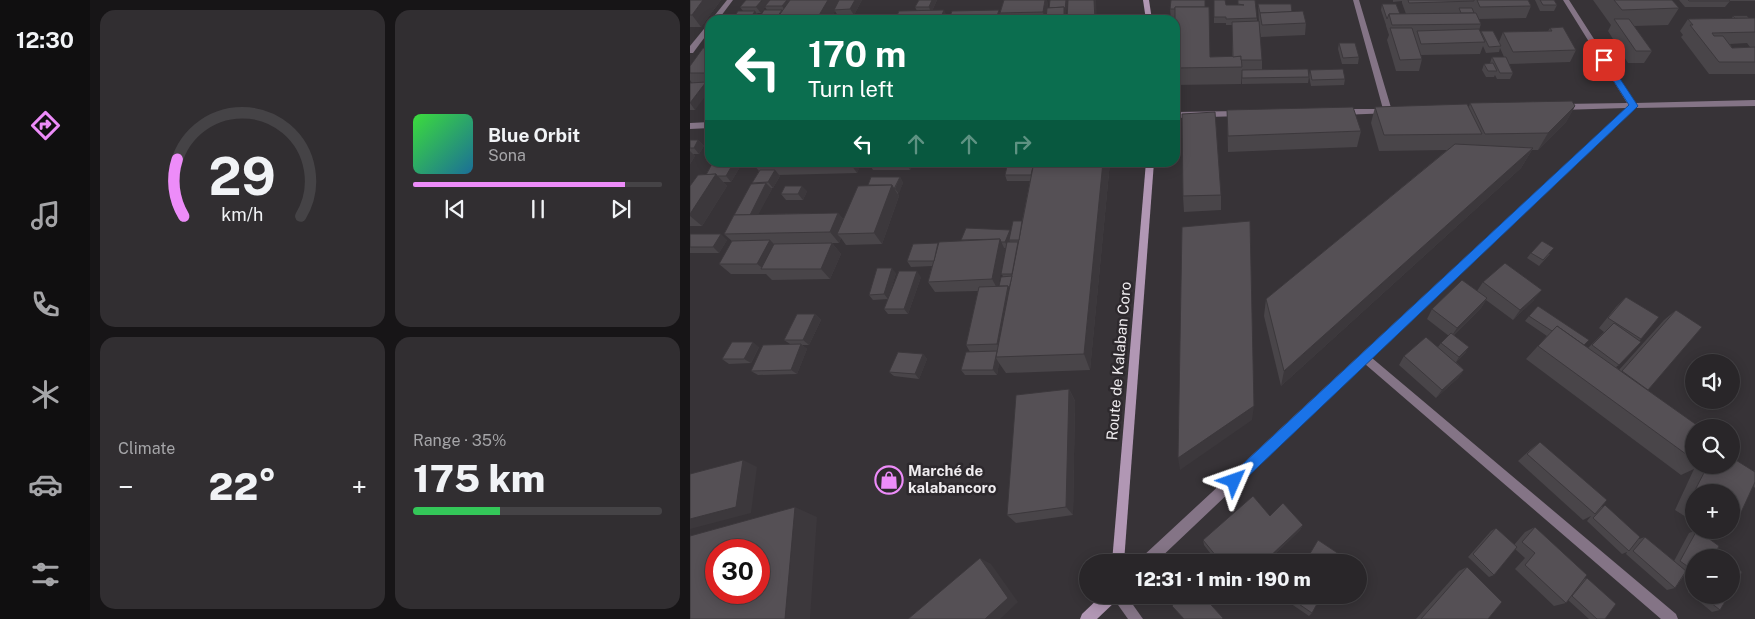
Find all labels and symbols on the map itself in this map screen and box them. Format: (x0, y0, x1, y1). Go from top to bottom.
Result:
pin (1583, 39, 1625, 81)
street label: Route de Kalaban Coro (1103, 281, 1134, 441)
position arrow (1207, 454, 1259, 506)
place label: Marché de kalabancoro (908, 462, 997, 496)
shop icon: Marché de kalabancoro (874, 465, 904, 495)
speed limit sign: 30 (705, 539, 770, 604)

